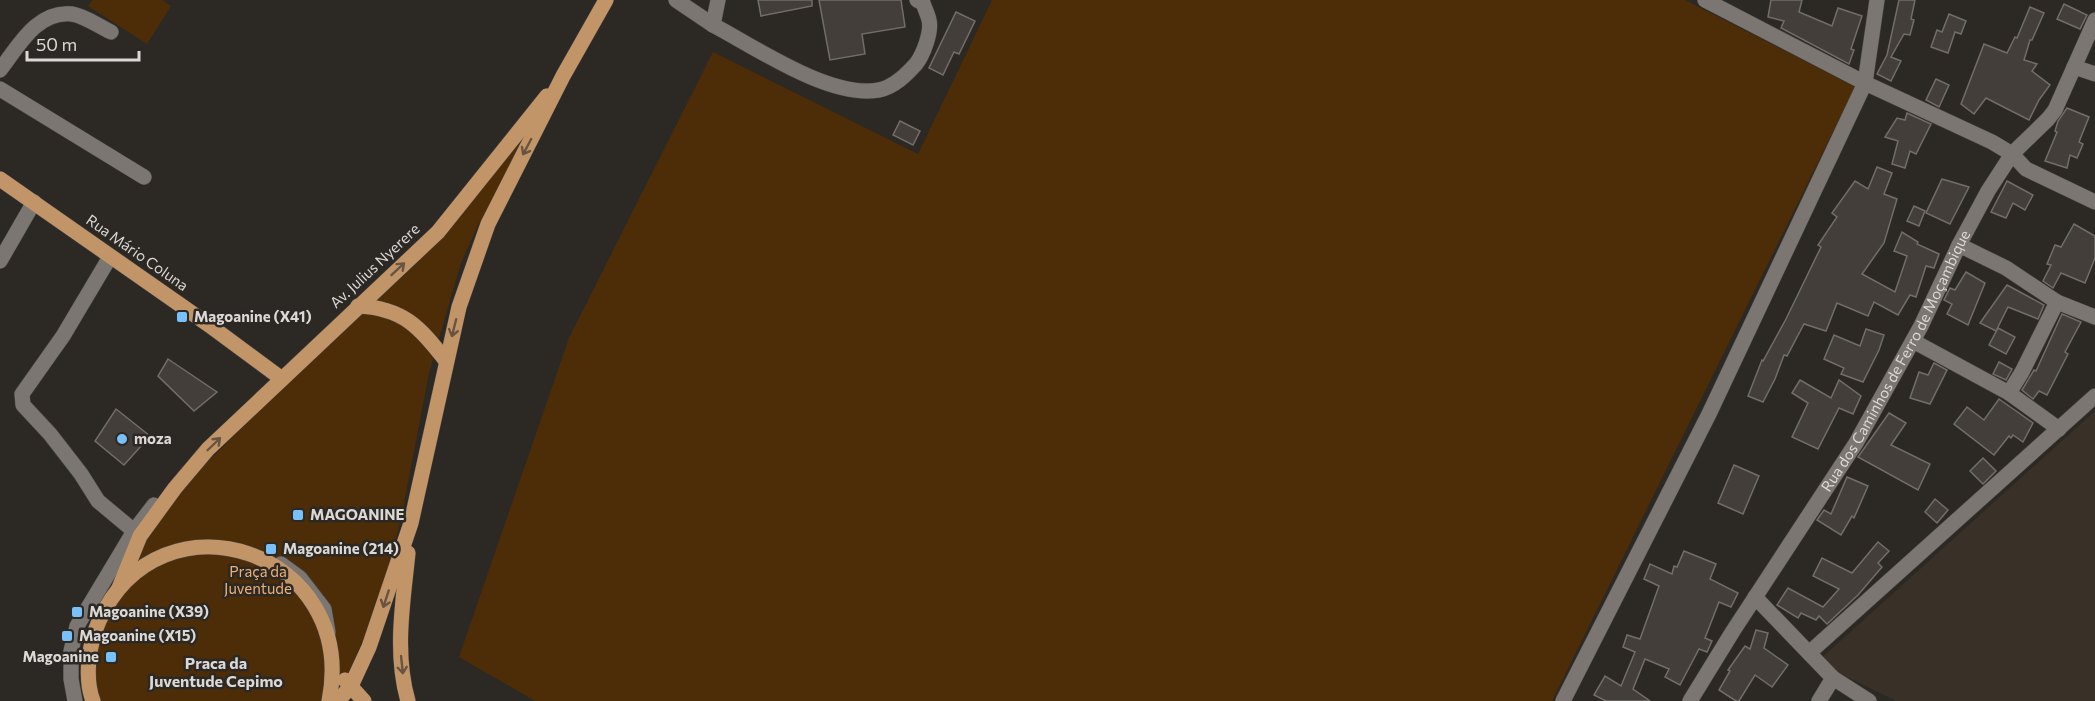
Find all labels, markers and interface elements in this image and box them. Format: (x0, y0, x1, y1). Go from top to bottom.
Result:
scale bar (27, 24, 140, 62)
text: 50 m (36, 33, 77, 55)
one-way arrow (521, 138, 532, 156)
street label: Rua Mário Coluna (83, 210, 192, 294)
street label: Av. Julius Nyerere (326, 219, 423, 311)
street label: Rua dos Caminhos de Ferro de Moçambique (1817, 227, 1973, 495)
one-way arrow (390, 262, 405, 276)
place label: Magoanine (X41) (194, 307, 312, 325)
marker: Magoanine (X41) (175, 310, 189, 324)
one-way arrow (448, 318, 460, 337)
place label: moza (134, 429, 172, 447)
marker: moza (115, 432, 129, 446)
one-way arrow (207, 437, 222, 451)
place label: MAGOANINE (310, 505, 404, 523)
marker: MAGOANINE (291, 508, 305, 522)
place label: Magoanine (214) (283, 539, 399, 557)
marker: Magoanine (214) (264, 542, 278, 556)
park label: Praça da Juventude (224, 562, 292, 597)
one-way arrow (380, 589, 391, 608)
place label: Magoanine (X39) (89, 602, 209, 620)
marker: Magoanine (X39) (70, 605, 84, 619)
place label: Magoanine (X15) (79, 626, 196, 644)
marker: Magoanine (X15) (60, 629, 74, 643)
place label: Magoanine (22, 647, 99, 665)
marker: Magoanine (104, 650, 118, 664)
district label: Praca da Juventude Cepimo (149, 653, 283, 690)
one-way arrow (396, 654, 407, 674)

